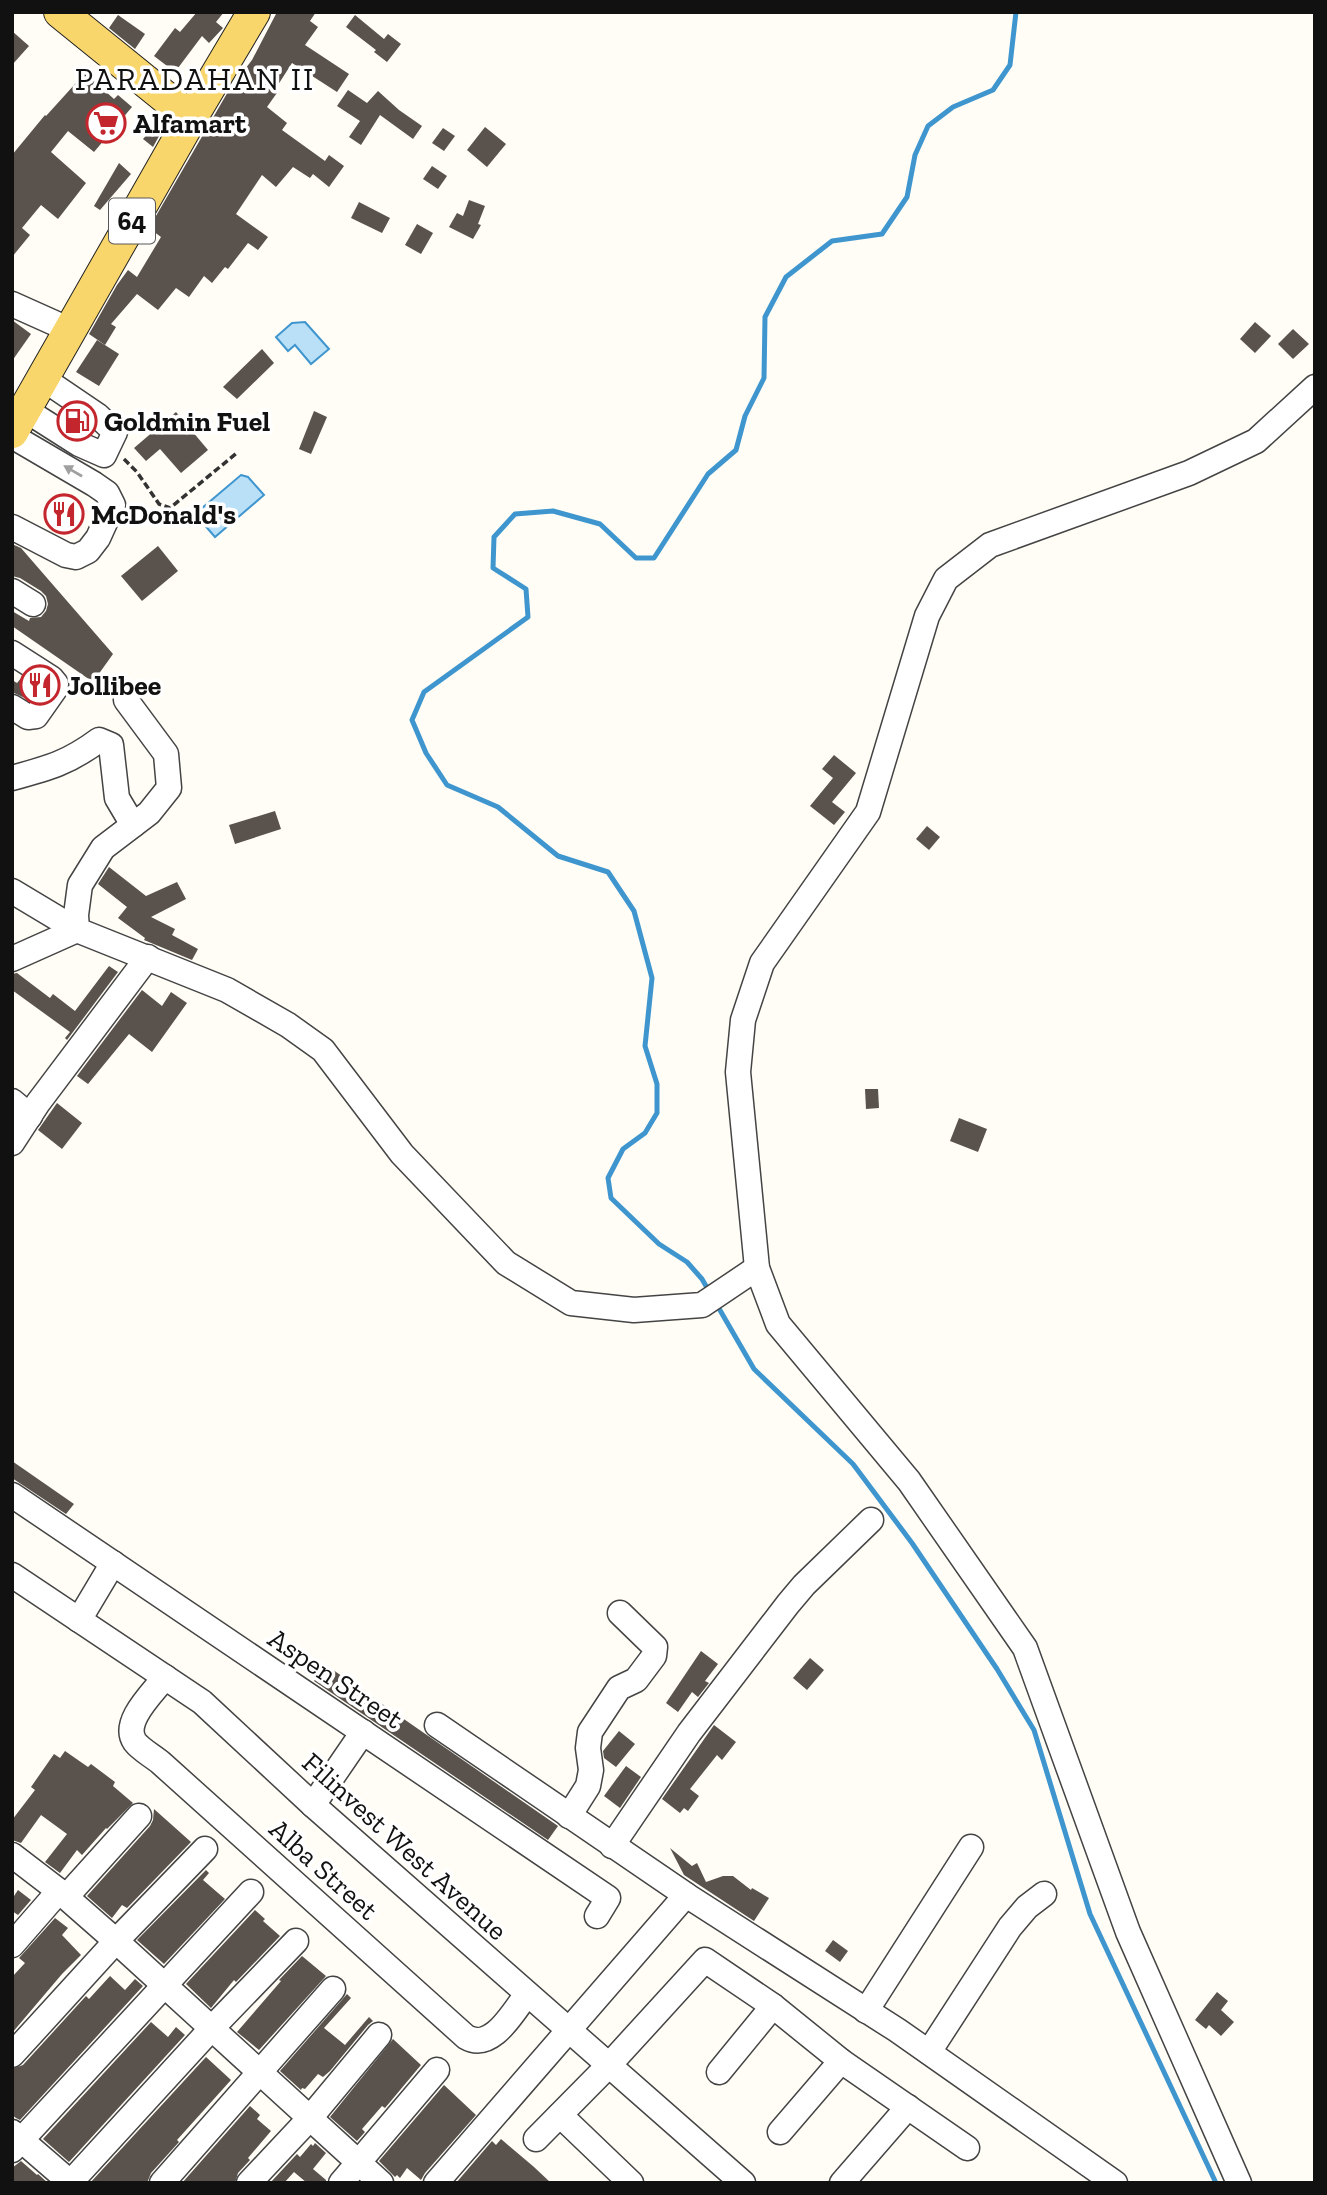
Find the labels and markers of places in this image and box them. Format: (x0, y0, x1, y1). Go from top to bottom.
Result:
supermarket icon: Alfamart (85, 102, 127, 144)
place label: Alfamart (133, 107, 247, 140)
fuel station icon: Goldmin Fuel (56, 400, 98, 442)
place label: Goldmin Fuel (104, 405, 270, 438)
restaurant icon: McDonald's (43, 493, 85, 535)
place label: McDonald's (91, 498, 236, 531)
restaurant icon: Jollibee (19, 664, 61, 706)
place label: Jollibee (67, 669, 161, 702)

